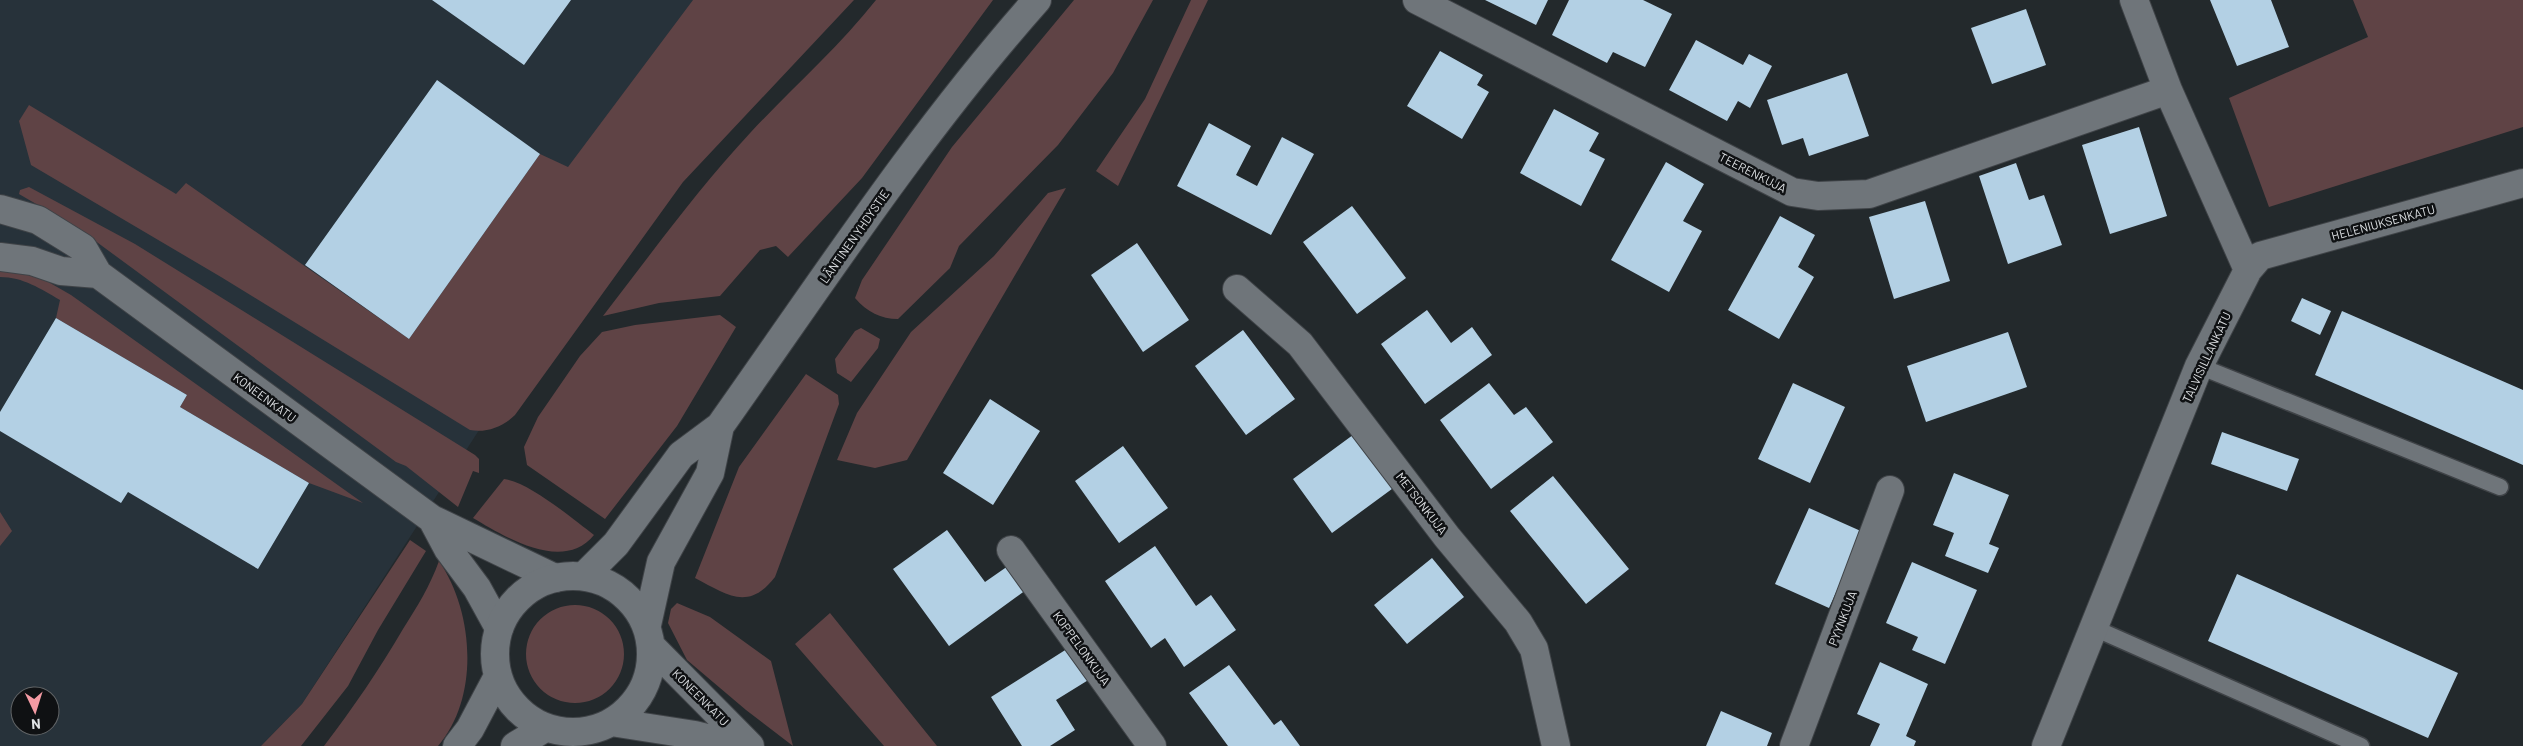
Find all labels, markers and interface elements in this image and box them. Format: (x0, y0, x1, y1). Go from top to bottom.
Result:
street label: TEERENKUJA (1717, 149, 1789, 195)
street label: LÄNTINEN YHDYSTIE (816, 187, 892, 285)
street label: HELENIUKSENKATU (2330, 201, 2436, 243)
street label: TALVISILLANKATU (2179, 309, 2233, 405)
street label: KONEENKATU (231, 370, 299, 424)
street label: METSONKUJA (1394, 469, 1450, 537)
street label: PYYNKUJA (1825, 589, 1859, 647)
street label: KOPPELONKUJA (1051, 608, 1113, 688)
street label: KONEENKATU (670, 666, 732, 728)
north arrow (10, 686, 60, 736)
text: N (31, 716, 41, 733)

